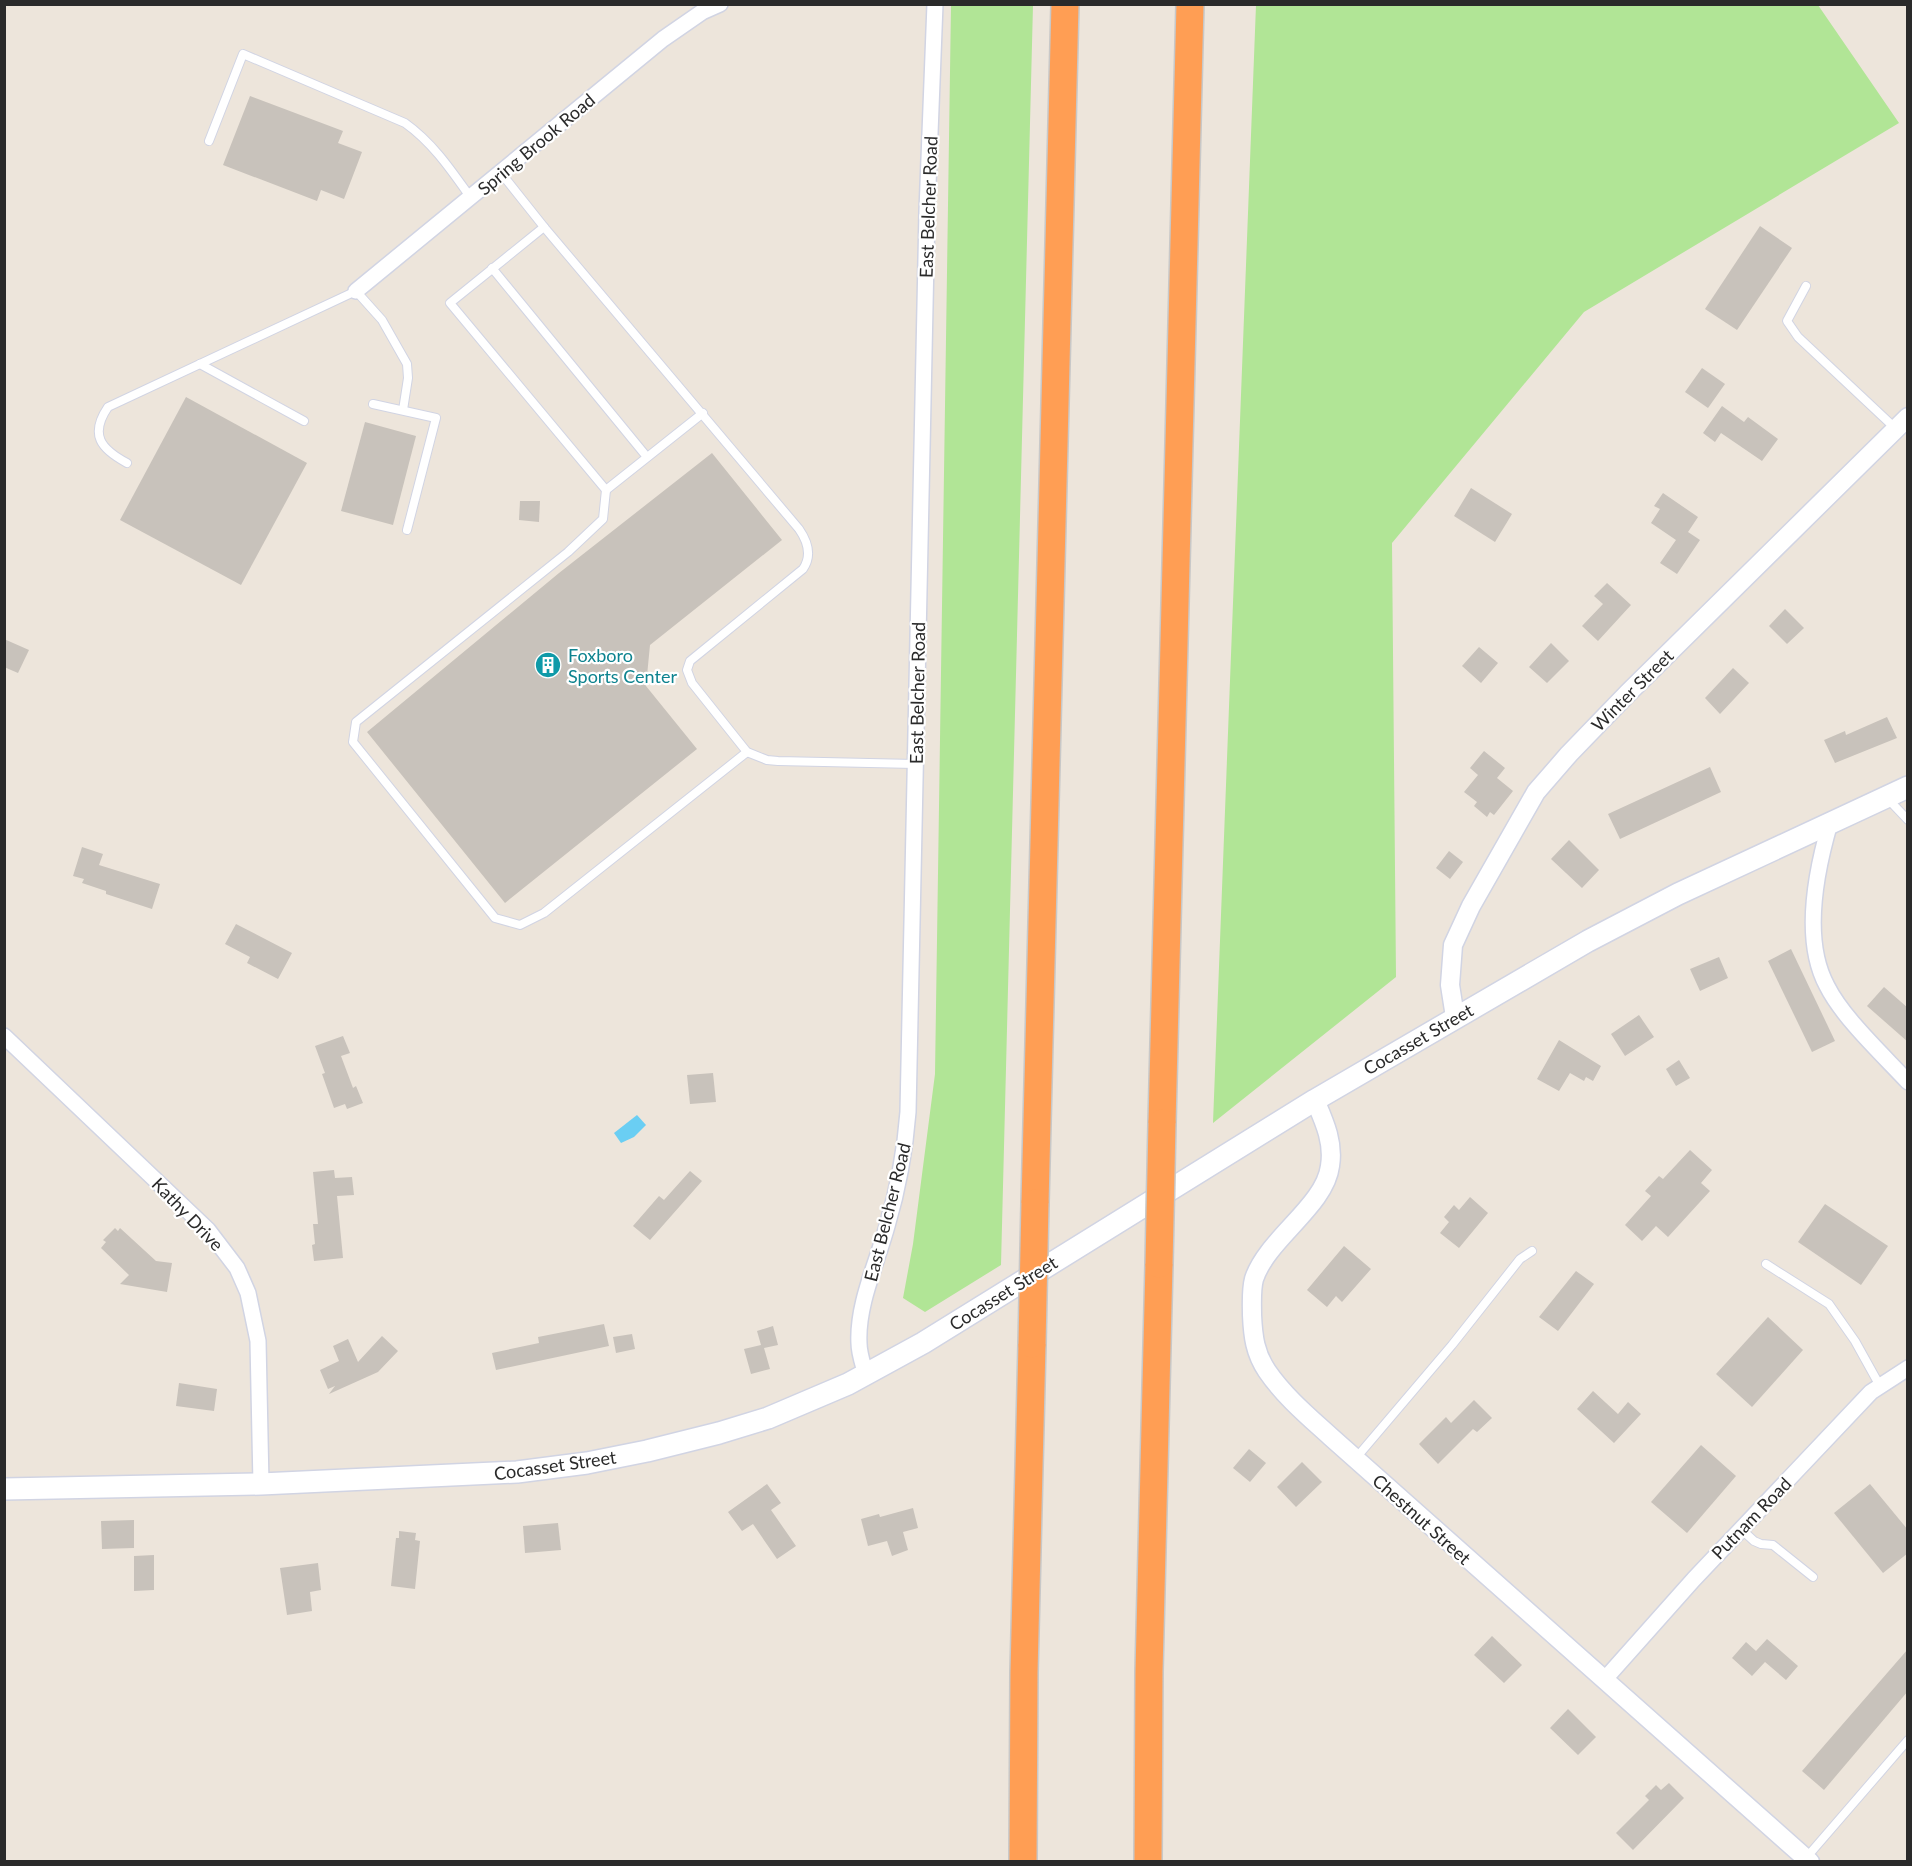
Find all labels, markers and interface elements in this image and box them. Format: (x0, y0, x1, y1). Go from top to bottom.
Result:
street label: Spring Brook Road (473, 89, 599, 199)
street label: East Belcher Road (915, 136, 941, 278)
street label: East Belcher Road (905, 622, 929, 764)
place label: Foxboro Sports Center (568, 644, 677, 687)
street label: Winter Street (1586, 644, 1678, 736)
building icon: Foxboro Sports Center (533, 650, 563, 680)
street label: Cocasset Street (1359, 998, 1477, 1079)
street label: East Belcher Road (859, 1140, 915, 1284)
street label: Kathy Drive (148, 1173, 228, 1255)
street label: Cocasset Street (945, 1251, 1061, 1335)
street label: Cocasset Street (493, 1445, 618, 1484)
street label: Chestnut Street (1368, 1469, 1476, 1569)
street label: Putnam Road (1706, 1472, 1796, 1564)

